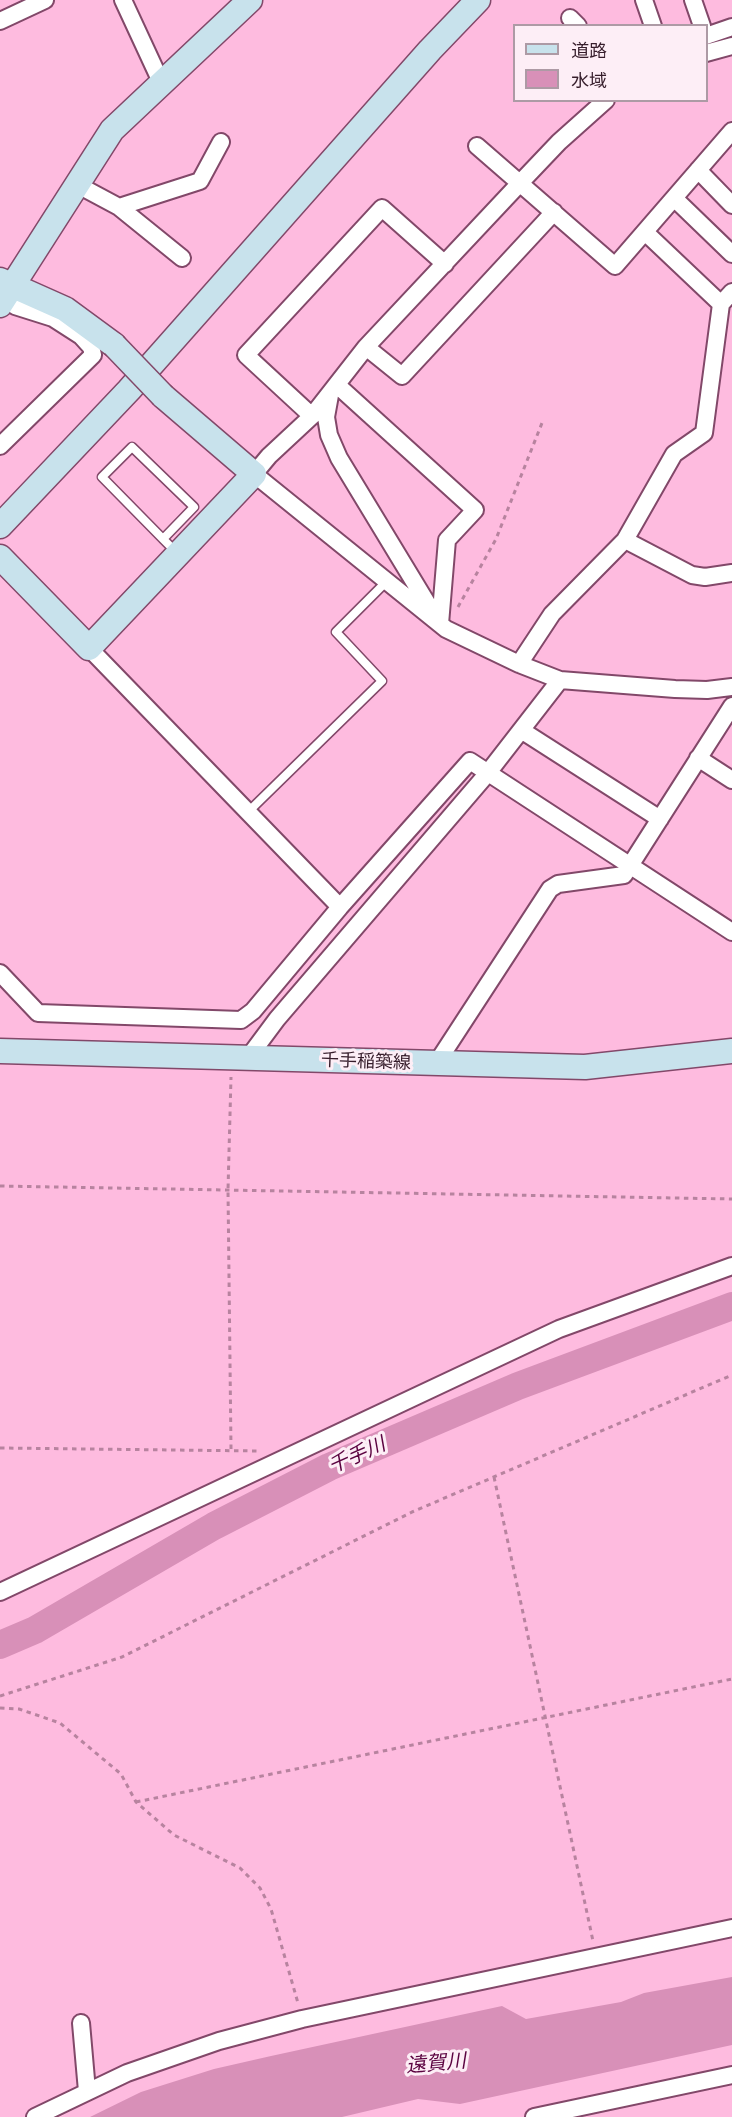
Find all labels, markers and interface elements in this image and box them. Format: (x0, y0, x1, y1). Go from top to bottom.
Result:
legend (513, 24, 708, 102)
text: 道路 (571, 38, 607, 62)
text: 水域 (571, 68, 607, 92)
street label: 千手稲築線 (321, 1050, 411, 1074)
water label: 千手川 (325, 1433, 389, 1479)
water label: 遠賀川 (405, 2049, 467, 2079)

